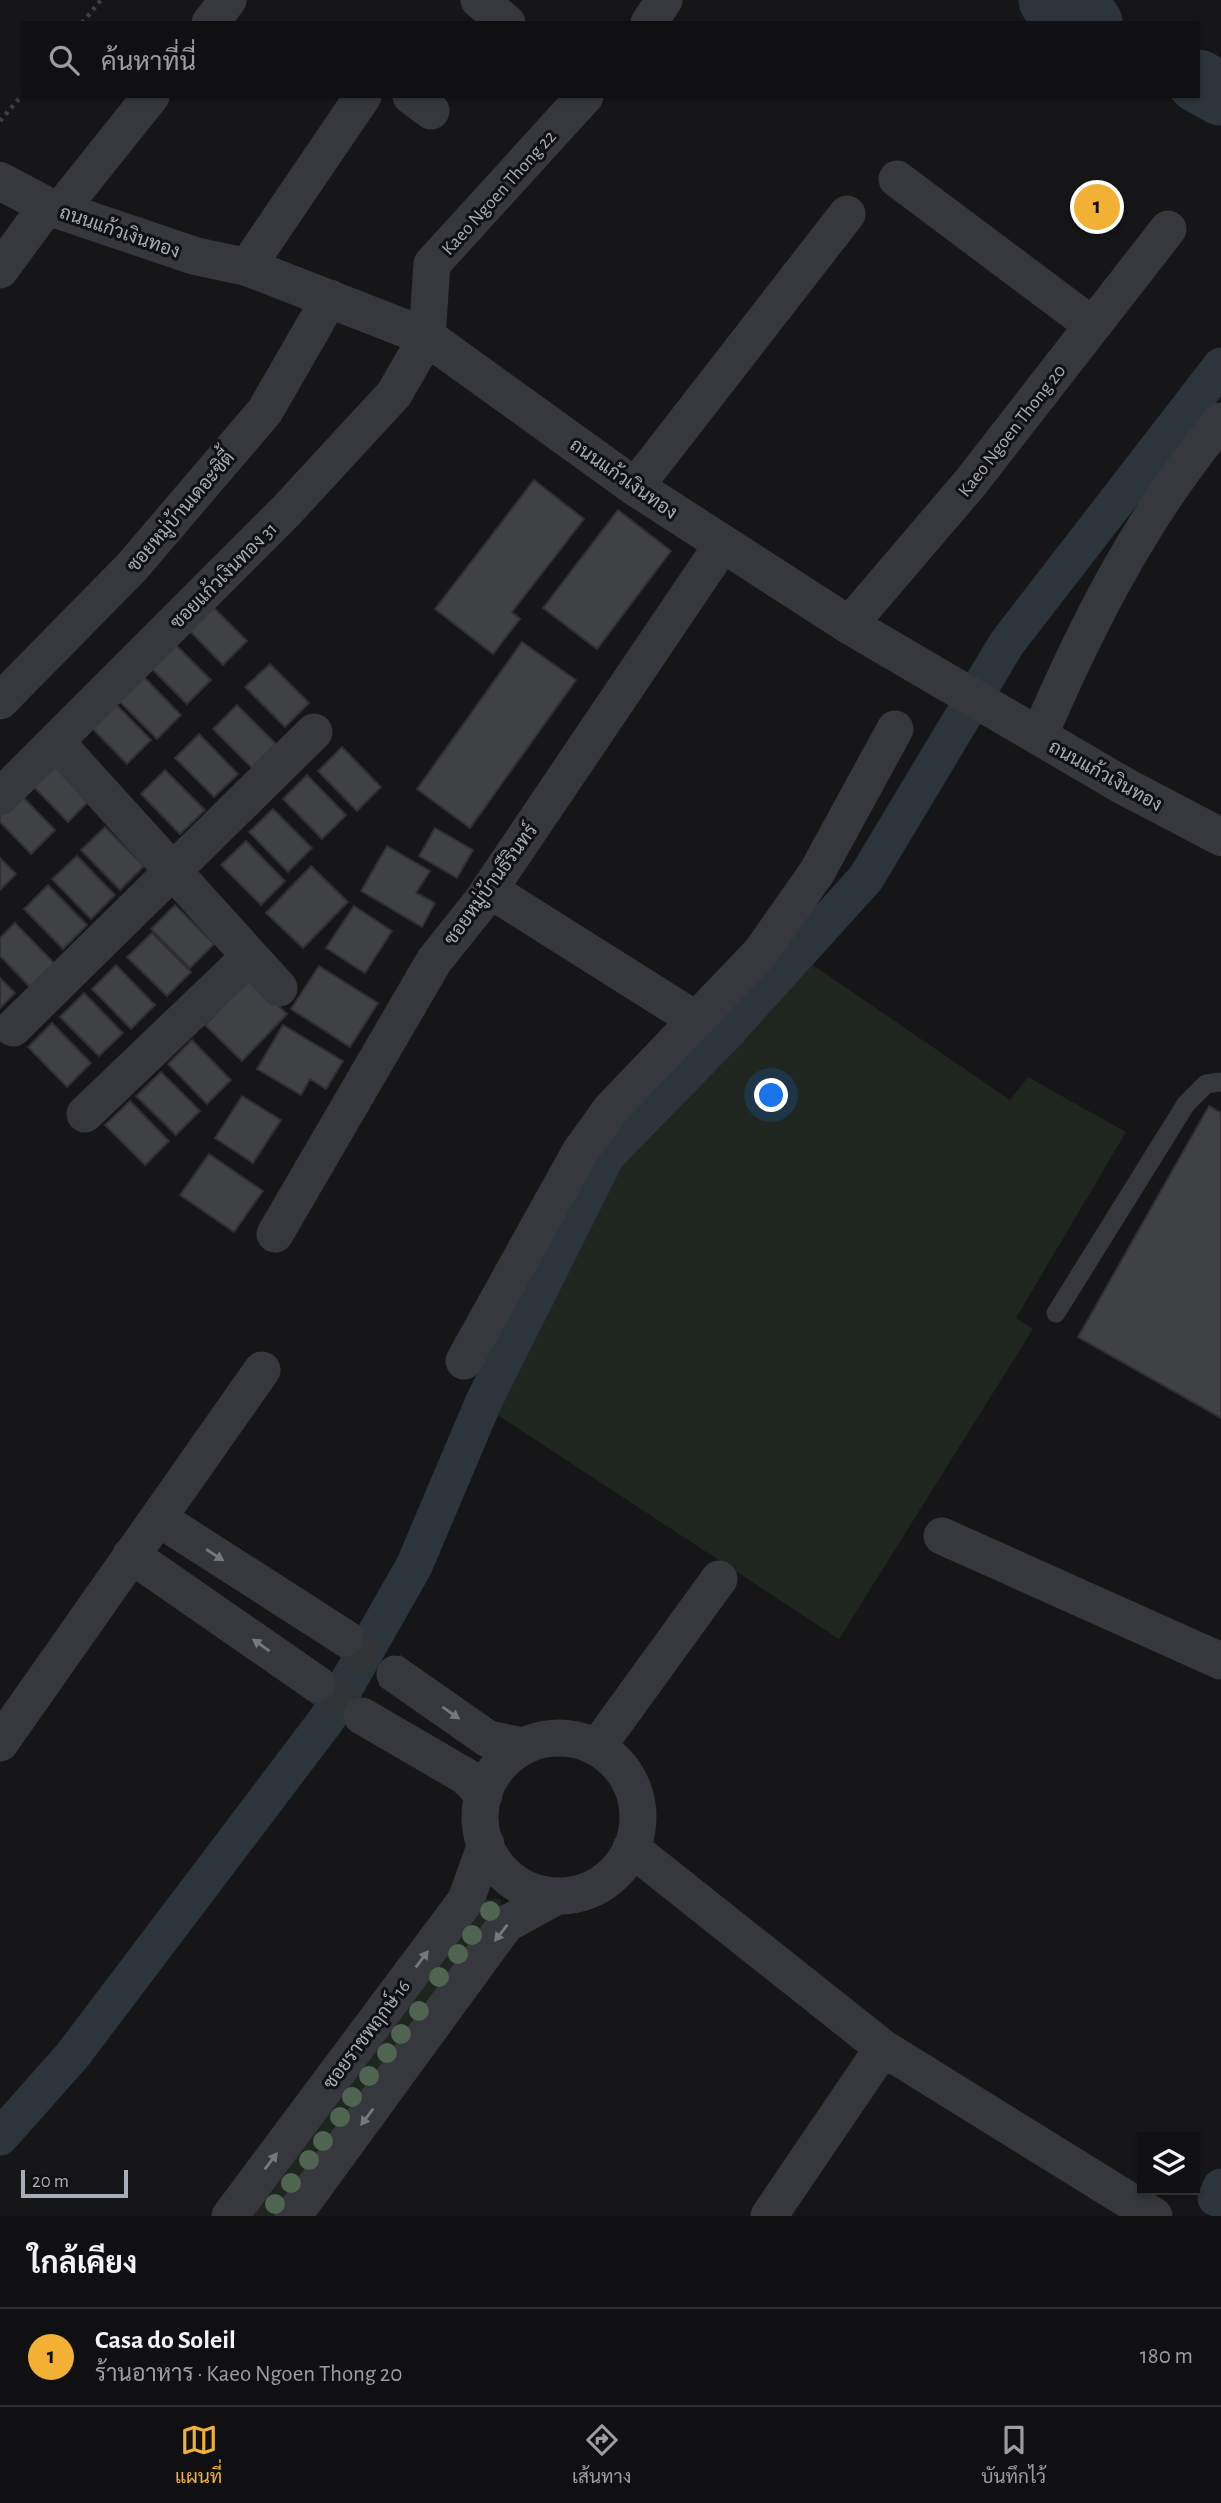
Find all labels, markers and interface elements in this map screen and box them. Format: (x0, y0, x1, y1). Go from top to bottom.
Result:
search box (21, 21, 1200, 98)
icon: search (45, 41, 83, 79)
text: ค้นหาที่นี่ (101, 49, 196, 75)
street label: Kaeo Ngoen Thong 22 (438, 127, 560, 259)
pin: 1 (1074, 181, 1120, 233)
street label: ถนนแก้วเงินทอง (57, 200, 183, 262)
street label: Kaeo Ngoen Thong 20 (955, 361, 1070, 501)
street label: ถนนแก้วเงินทอง (566, 433, 682, 523)
street label: ซอยหมู่บ้านเดอะซิตี้ (116, 441, 241, 578)
street label: ซอยแก้วเงินทอง 31 (165, 517, 281, 633)
street label: ถนนแก้วเงินทอง (1046, 735, 1166, 815)
street label: ซอยหมู่บ้านธีรินทร์ (438, 819, 544, 951)
your location (754, 1078, 788, 1112)
one-way arrow (206, 1548, 225, 1561)
one-way arrow (251, 1639, 270, 1652)
one-way arrow (442, 1706, 460, 1720)
one-way arrow (493, 1923, 508, 1941)
one-way arrow (415, 1950, 429, 1969)
street label: ซอยราชพฤกษ์ 16 (317, 1975, 415, 2093)
one-way arrow (359, 2107, 374, 2125)
map controls (1137, 2132, 1200, 2195)
button: layers (1137, 2132, 1200, 2195)
one-way arrow (264, 2153, 279, 2171)
scale bar (21, 2167, 128, 2199)
text: 20 m (32, 2172, 69, 2191)
text: ใกล้เคียง (28, 2249, 137, 2279)
text: Casa do Soleil (95, 2327, 236, 2353)
text: 1 (47, 2345, 55, 2368)
text: 180 m (1140, 2345, 1193, 2368)
text: ร้านอาหาร · Kaeo Ngoen Thong 20 (95, 2363, 402, 2386)
tab: แผนที่ (175, 2421, 222, 2489)
tab: เส้นทาง (572, 2421, 631, 2489)
tab: บันทึกไว้ (981, 2421, 1046, 2489)

